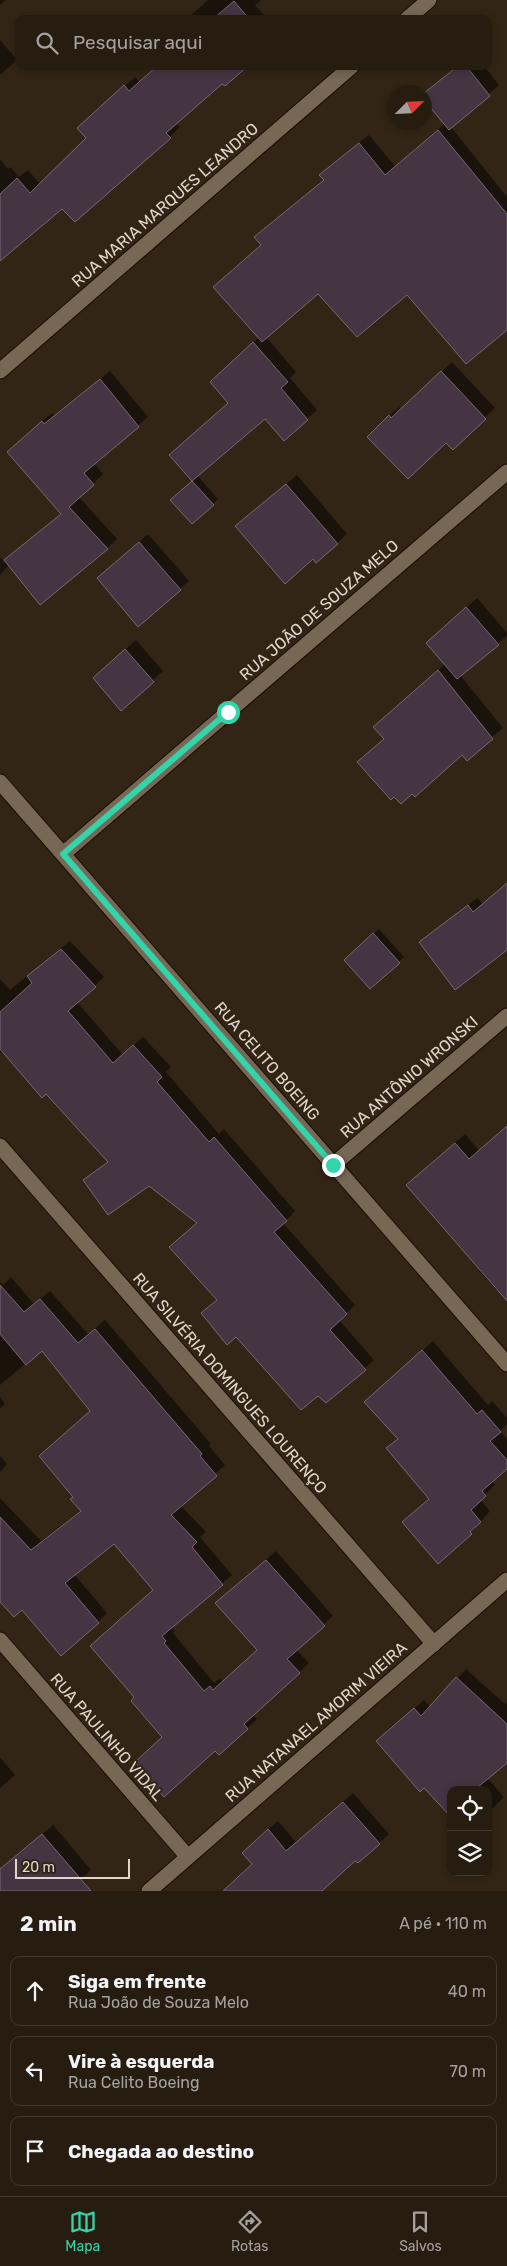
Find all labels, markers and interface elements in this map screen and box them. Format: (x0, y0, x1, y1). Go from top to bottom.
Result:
search box (15, 15, 492, 70)
icon: search (33, 29, 61, 57)
text: Pesquisar aqui (73, 31, 202, 54)
north arrow (387, 85, 432, 130)
street label: RUA MARIA MARQUES LEANDRO (68, 119, 262, 291)
street label: RUA JOÃO DE SOUZA MELO (236, 536, 402, 684)
route start (217, 701, 240, 724)
street label: RUA CELITO BOEING (210, 998, 324, 1124)
street label: RUA ANTÔNIO WRONSKI (336, 1011, 482, 1142)
route end (322, 1154, 345, 1177)
street label: RUA SILVÉRIA DOMINGUES LOURENÇO (129, 1269, 331, 1497)
street label: RUA NATANAEL AMORIM VIEIRA (221, 1638, 411, 1806)
street label: RUA PAULINHO VIDAL (46, 1669, 168, 1805)
map controls (447, 1786, 492, 1876)
button: locate (447, 1786, 492, 1831)
button: layers (447, 1831, 492, 1876)
scale bar (15, 1856, 130, 1879)
text: 20 m (22, 1859, 55, 1876)
text: 2 min (20, 1911, 77, 1936)
text: A pé · 110 m (399, 1914, 487, 1933)
text: Siga em frente (68, 1970, 206, 1993)
icon: ahead (21, 1977, 49, 2005)
text: 40 m (448, 1982, 486, 2001)
text: Rua João de Souza Melo (68, 1993, 249, 2012)
text: Vire à esquerda (68, 2050, 215, 2073)
icon: left (21, 2057, 49, 2085)
text: 70 m (449, 2062, 486, 2081)
text: Rua Celito Boeing (68, 2073, 200, 2092)
icon: arrive (21, 2137, 49, 2165)
text: Chegada ao destino (68, 2140, 254, 2163)
tab: Mapa (65, 2208, 100, 2255)
tab: Rotas (231, 2208, 268, 2255)
tab: Salvos (399, 2208, 442, 2255)

